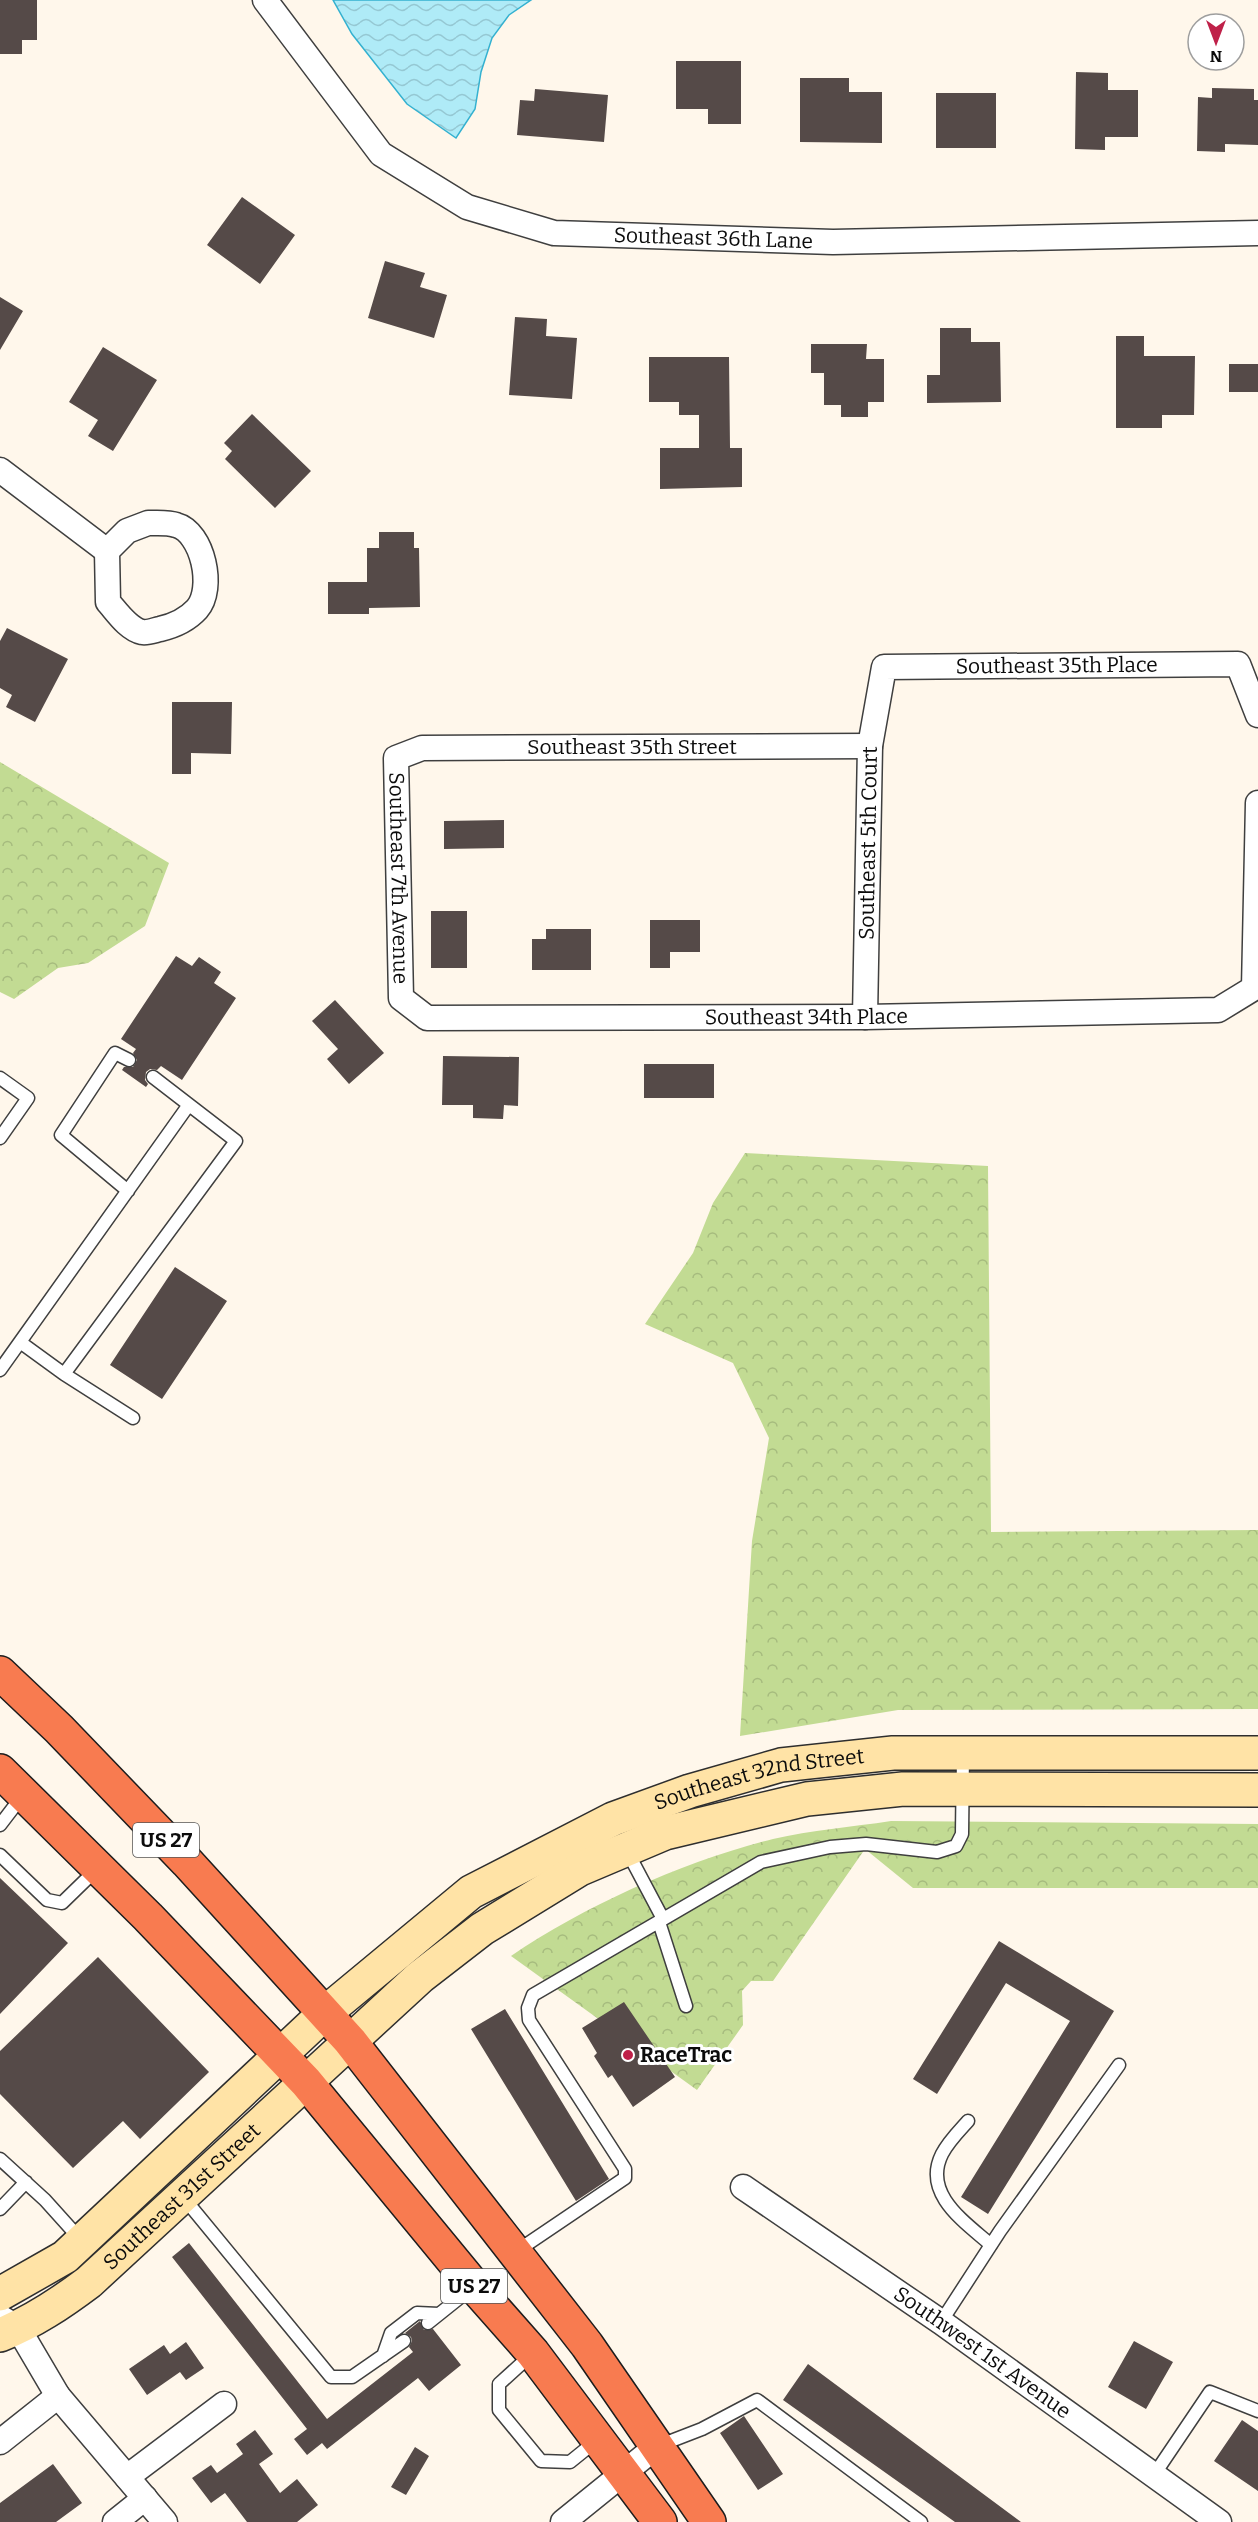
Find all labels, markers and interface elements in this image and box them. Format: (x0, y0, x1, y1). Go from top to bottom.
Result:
north arrow (1186, 12, 1246, 72)
text: N (1210, 47, 1222, 66)
street label: Southeast 36th Lane (613, 222, 813, 254)
street label: Southeast 35th Place (956, 652, 1158, 679)
street label: Southeast 35th Street (527, 734, 737, 760)
street label: Southeast 5th Court (853, 746, 883, 940)
street label: Southeast 7th Avenue (383, 772, 414, 984)
street label: Southeast 34th Place (705, 1003, 908, 1030)
street label: Southeast 32nd Street (650, 1743, 866, 1816)
road number: US 27 (133, 1823, 199, 1857)
place label: RaceTrac (640, 2042, 732, 2068)
marker: RaceTrac (621, 2048, 635, 2062)
street label: Southeast 31st Street (98, 2117, 266, 2275)
road number: US 27 (441, 2269, 507, 2303)
street label: Southwest 1st Avenue (889, 2281, 1076, 2424)

